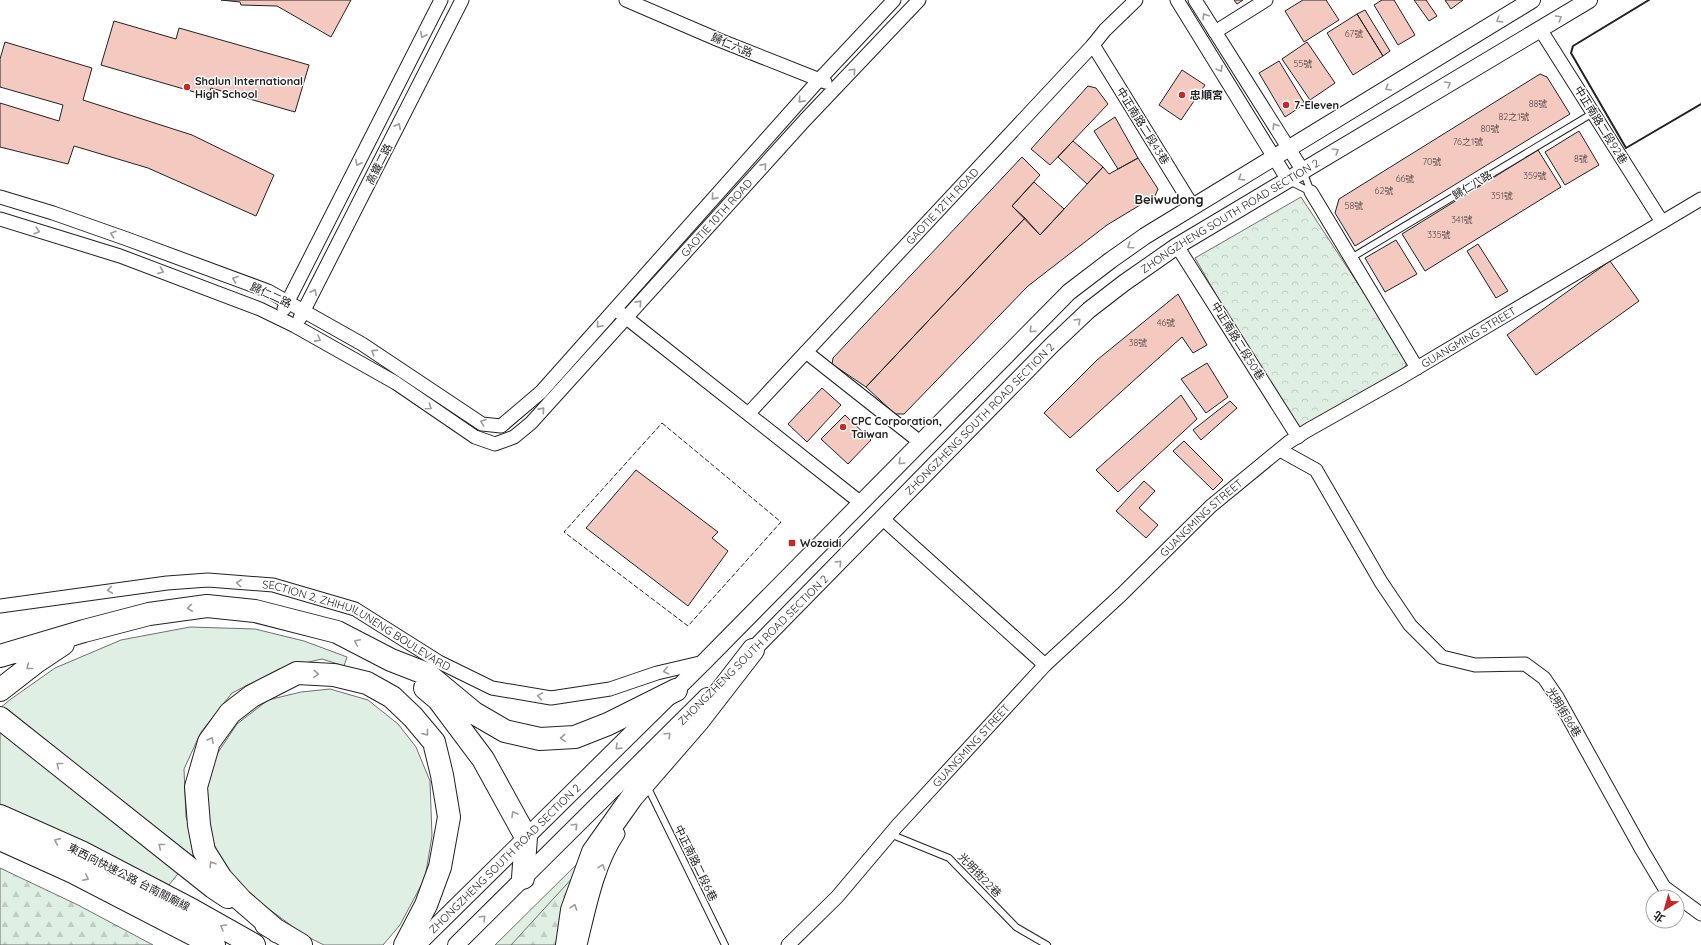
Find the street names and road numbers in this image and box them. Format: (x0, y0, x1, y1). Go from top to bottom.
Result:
street label: 歸仁六路 (709, 30, 755, 60)
street label: 中正南路二段92巷 (1571, 83, 1631, 167)
street label: 中正南路二段43巷 (1114, 85, 1172, 167)
street label: 高鐵二路 (363, 141, 395, 187)
street label: ZHONGZHENG SOUTH ROAD SECTION 2 (1138, 156, 1322, 276)
street label: GAOTIE 12TH ROAD (903, 165, 982, 248)
street label: 歸仁八路 (1450, 168, 1494, 202)
street label: GAOTIE 10TH ROAD (678, 176, 755, 260)
street label: 歸仁二路 (248, 279, 294, 311)
street label: 中正南路二段50巷 (1208, 299, 1268, 383)
street label: GUANGMING STREET (1419, 303, 1519, 371)
street label: ZHONGZHENG SOUTH ROAD SECTION 2 (902, 340, 1057, 498)
street label: GUANGMING STREET (1157, 476, 1246, 560)
street label: ZHONGZHENG SOUTH ROAD SECTION 2 (675, 572, 831, 728)
street label: SECTION 2, ZHIHUILUNENG BOULEVARD (262, 577, 453, 674)
street label: 光明街86巷 (1544, 684, 1584, 740)
street label: GUANGMING STREET (929, 701, 1013, 790)
street label: ZHONGZHENG SOUTH ROAD SECTION 2 (426, 781, 583, 936)
street label: 中正南路二段6巷 (672, 823, 720, 903)
street label: 東西向快速公路 台南關廟線 (66, 840, 192, 914)
street label: 光明街22巷 (955, 850, 1005, 900)

